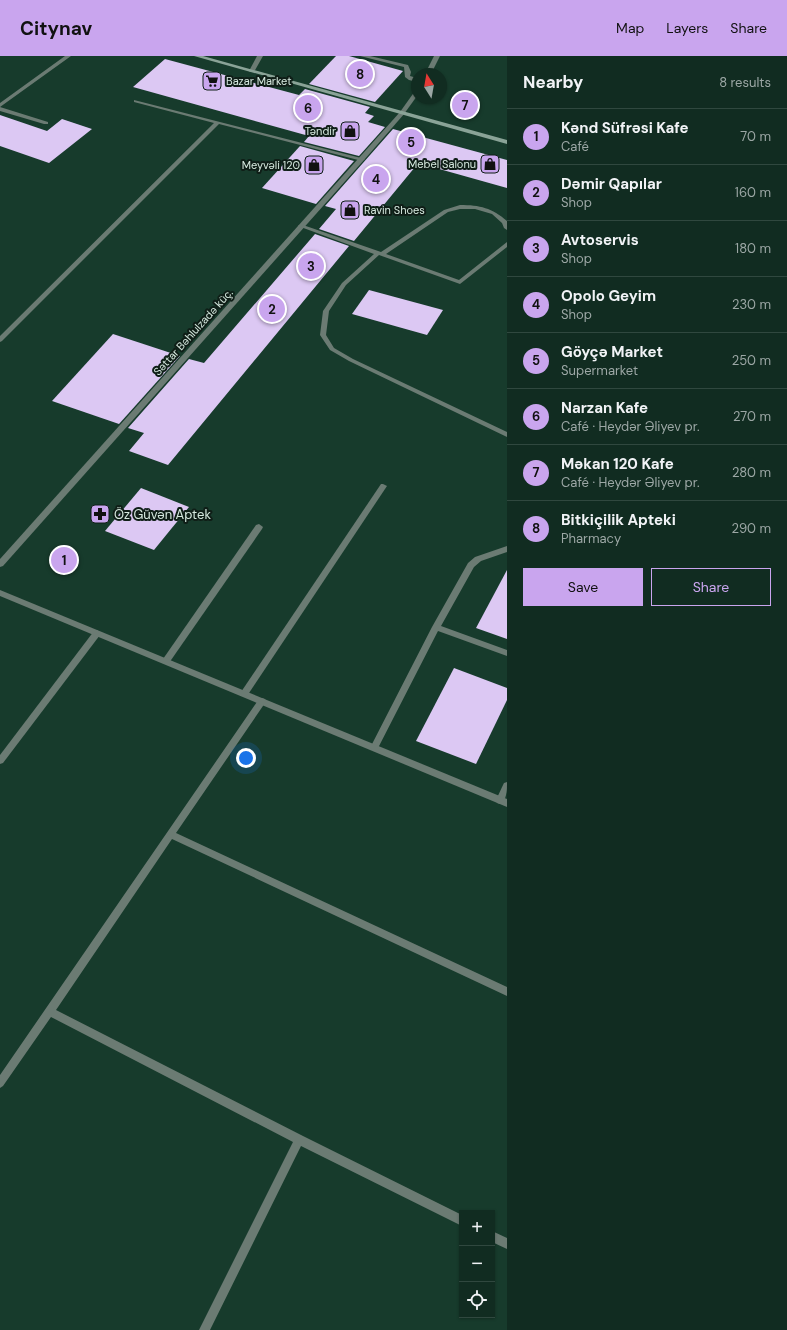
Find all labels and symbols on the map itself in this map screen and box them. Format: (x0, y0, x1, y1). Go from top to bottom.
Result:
pin: 8 (347, 59, 373, 89)
north arrow (411, 68, 447, 104)
supermarket icon: Bazar Market (201, 70, 223, 92)
place label: Bazar Market (226, 74, 291, 88)
pin: 7 (452, 90, 478, 120)
pin: 6 (295, 93, 321, 123)
shop icon: Təndir (339, 120, 361, 142)
place label: Təndir (305, 124, 336, 138)
pin: 5 (398, 127, 424, 157)
shop icon: Mebel Salonu (479, 153, 501, 175)
shop icon: Meyvəli 120 (303, 154, 325, 176)
place label: Mebel Salonu (408, 157, 476, 171)
place label: Meyvəli 120 (242, 158, 300, 172)
pin: 4 (363, 164, 389, 194)
shop icon: Ravin Shoes (339, 199, 361, 221)
place label: Ravin Shoes (364, 203, 425, 217)
pin: 3 (298, 251, 324, 281)
street label: Səttar Bəhlulzadə küç. (150, 286, 236, 378)
pin: 2 (259, 294, 285, 324)
pharmacy icon: Öz Güvən Aptek (89, 503, 111, 525)
place label: Öz Güvən Aptek (114, 506, 211, 523)
pin: 1 (51, 545, 77, 575)
your location (236, 748, 256, 768)

